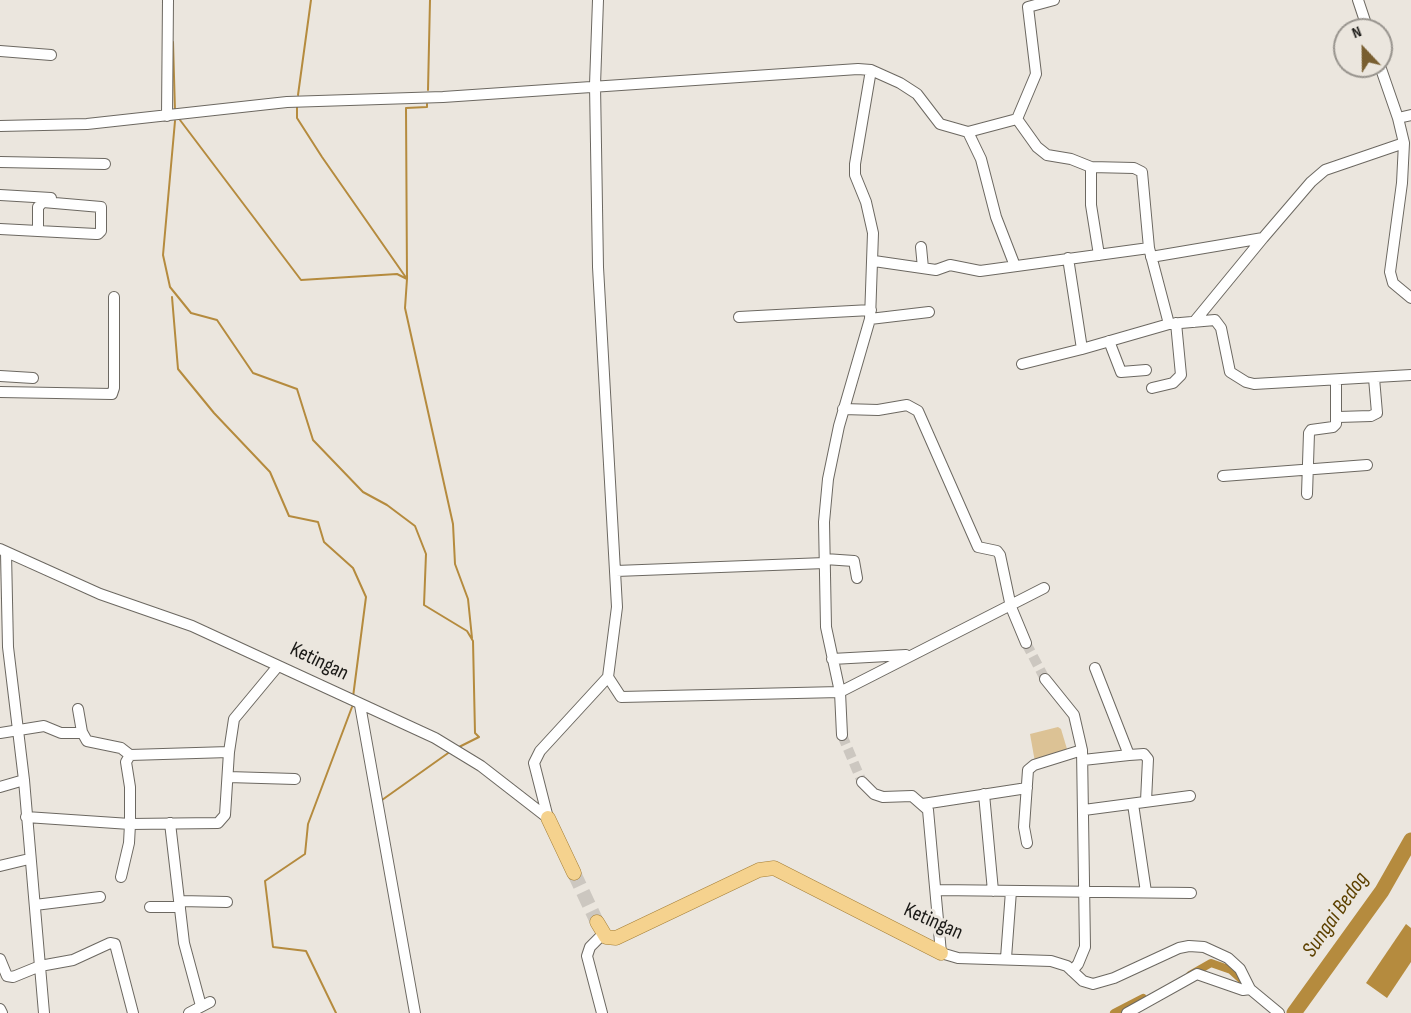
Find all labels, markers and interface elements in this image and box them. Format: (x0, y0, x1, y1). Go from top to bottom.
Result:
north arrow (1333, 18, 1393, 78)
text: N (1349, 22, 1364, 43)
street label: Ketingan (286, 637, 352, 687)
water label: Sungai Bedog (1297, 867, 1375, 963)
street label: Ketingan (900, 898, 966, 946)

